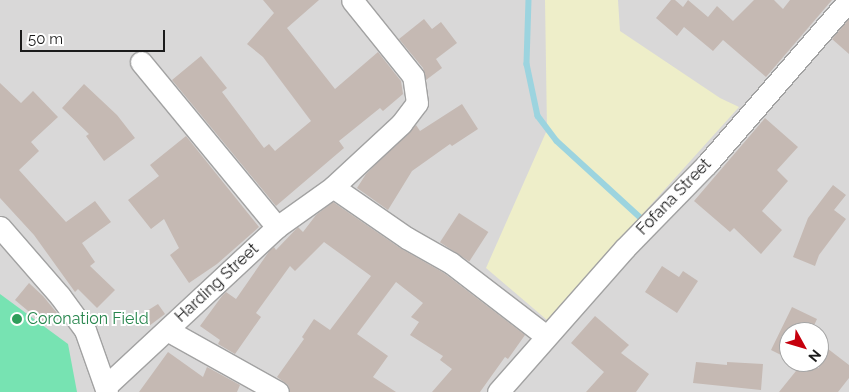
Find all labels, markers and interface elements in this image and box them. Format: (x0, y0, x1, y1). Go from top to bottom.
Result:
scale bar (22, 20, 168, 52)
text: 50 m (28, 30, 63, 48)
street label: Fofana Street (633, 155, 715, 239)
street label: Harding Street (171, 240, 263, 326)
place label: Coronation Field (27, 309, 149, 329)
marker: Coronation Field (11, 313, 23, 325)
north arrow (779, 322, 829, 372)
text: N (805, 347, 824, 365)

